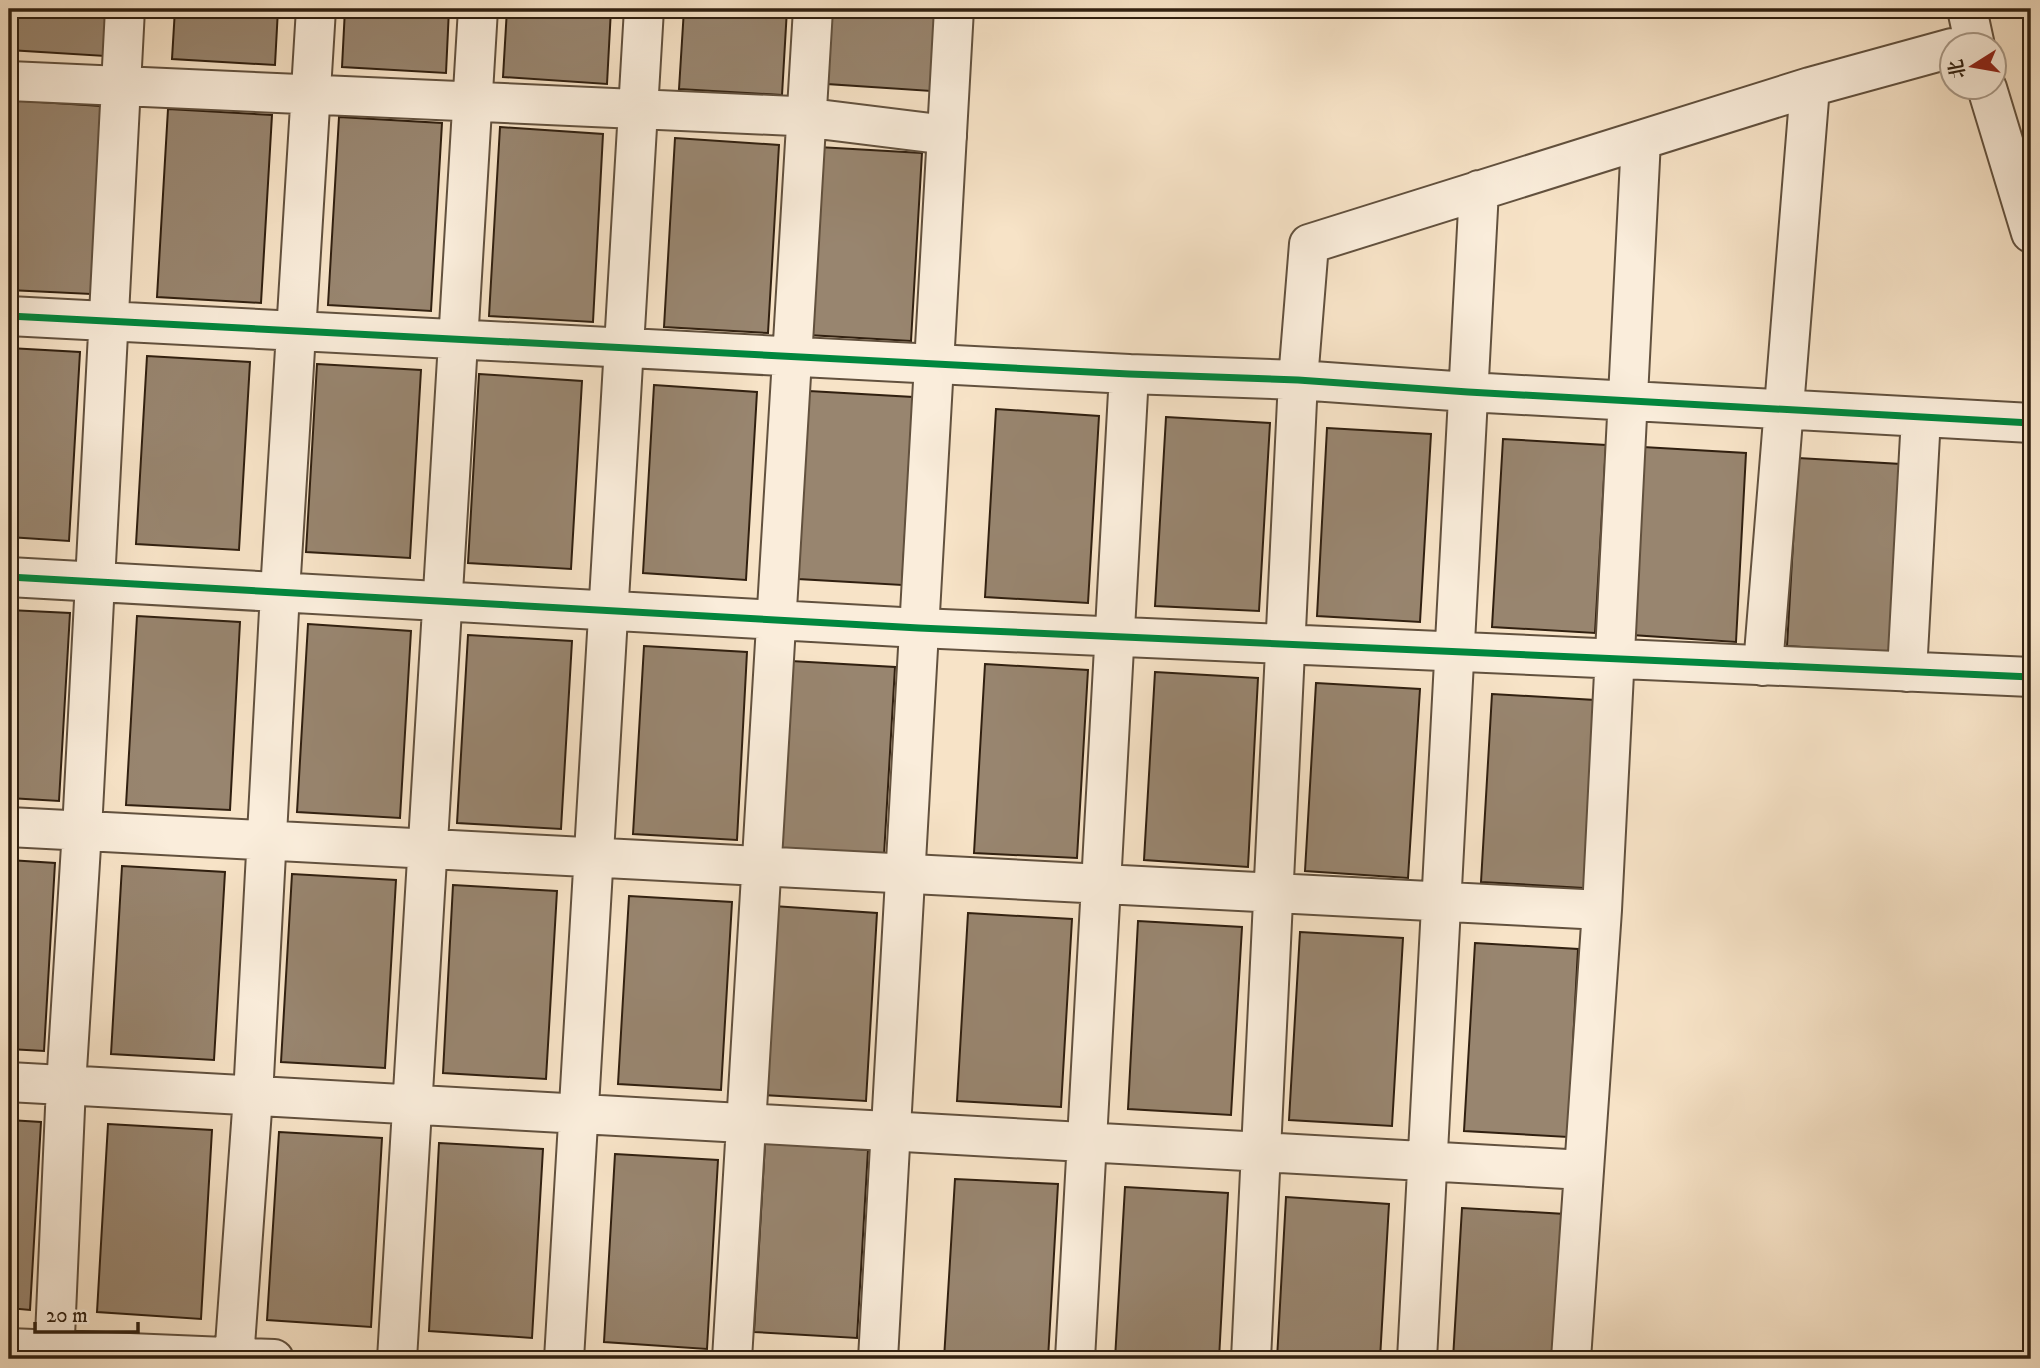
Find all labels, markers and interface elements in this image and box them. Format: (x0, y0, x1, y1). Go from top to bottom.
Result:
north arrow (1938, 32, 2008, 102)
text: 北 (1945, 57, 1971, 80)
scale bar (35, 1291, 138, 1335)
text: 20 m (46, 1303, 88, 1329)

